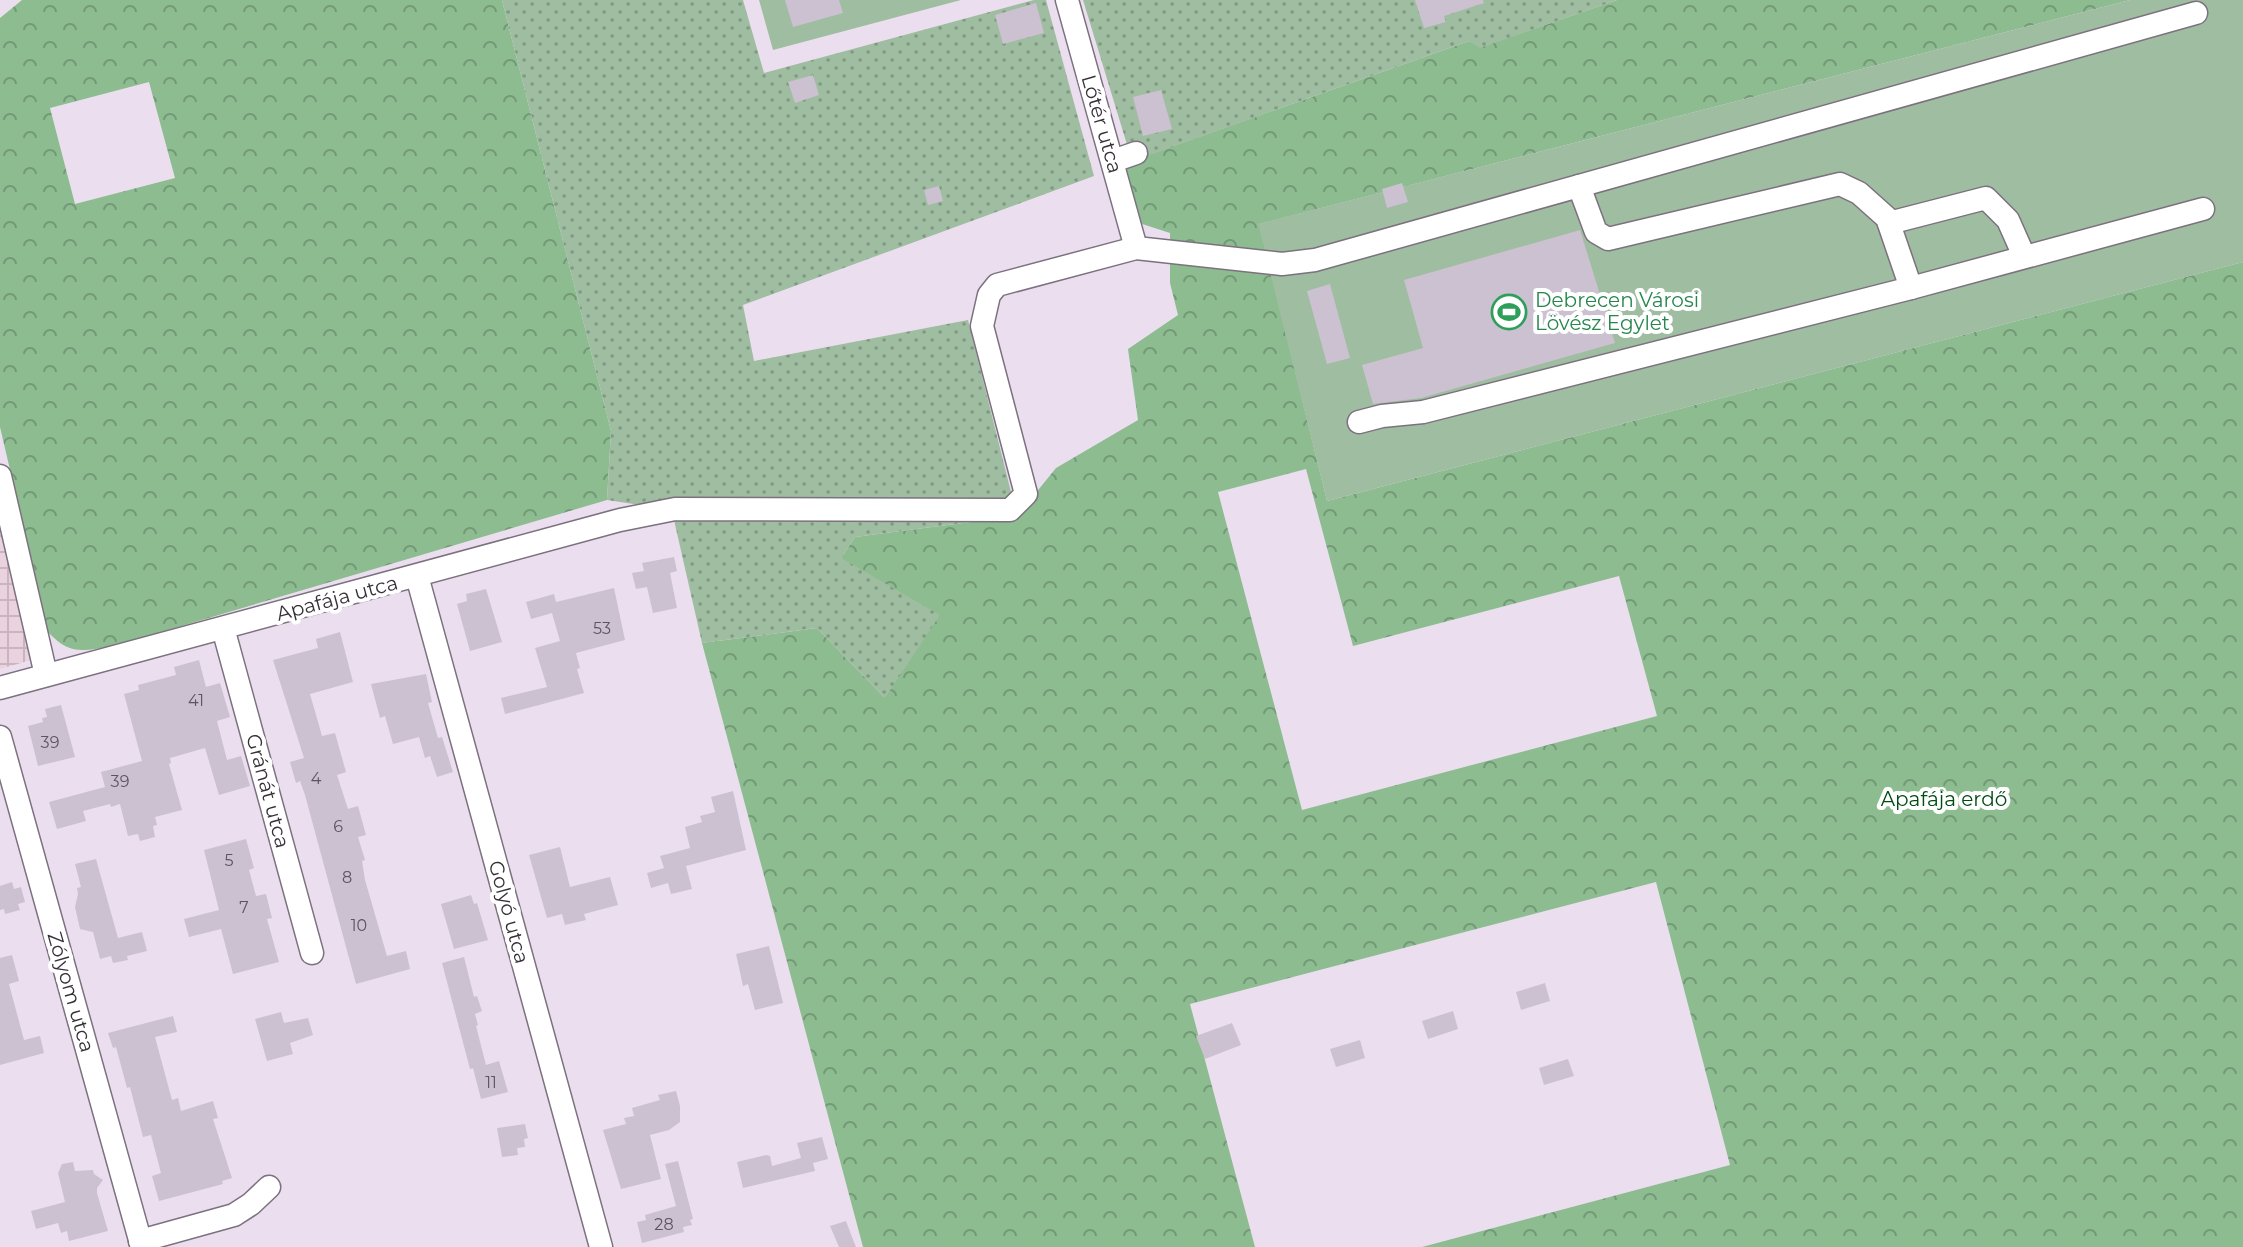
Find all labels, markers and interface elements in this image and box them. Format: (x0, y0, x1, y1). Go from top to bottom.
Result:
street label: Lőtér utca (1076, 72, 1128, 176)
place label: Debrecen Városi Lövész Egylet (1535, 288, 1699, 335)
sports icon: Debrecen Városi Lövész Egylet (1490, 293, 1528, 331)
street label: Apafája utca (274, 570, 400, 626)
house number: 53 (593, 619, 611, 638)
house number: 41 (188, 691, 204, 710)
street label: Gránát utca (241, 731, 295, 851)
house number: 39 (41, 733, 59, 752)
house number: 4 (311, 769, 322, 788)
house number: 39 (111, 772, 129, 791)
park label: Apafája erdő (1881, 787, 2007, 811)
house number: 6 (333, 817, 343, 836)
house number: 5 (224, 851, 234, 870)
street label: Golyó utca (484, 858, 534, 966)
house number: 8 (342, 868, 352, 887)
house number: 7 (239, 898, 249, 917)
house number: 10 (351, 916, 367, 935)
street label: Zólyom utca (42, 929, 100, 1055)
house number: 11 (485, 1073, 497, 1092)
house number: 28 (654, 1215, 674, 1234)

